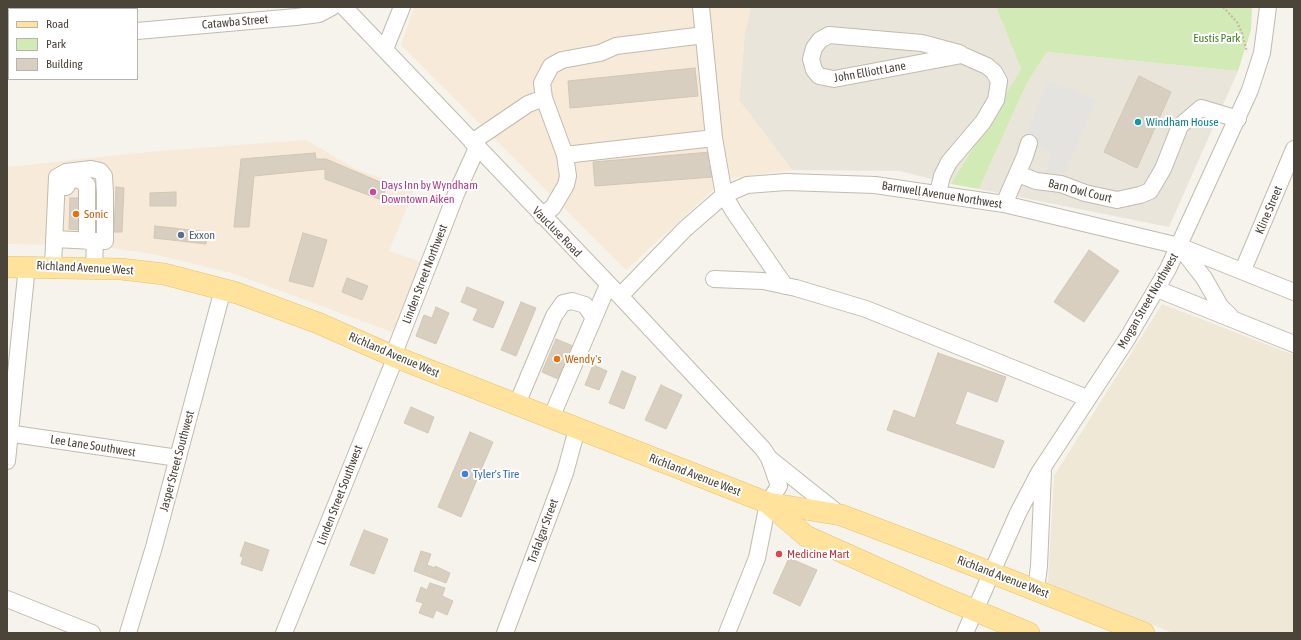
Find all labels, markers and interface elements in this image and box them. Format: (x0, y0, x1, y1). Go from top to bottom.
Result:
legend (8, 8, 138, 80)
street label: Catawba Street (201, 12, 269, 32)
text: Road (46, 17, 69, 31)
park label: Eustis Park (1193, 31, 1241, 45)
text: Park (46, 37, 66, 51)
text: Building (46, 57, 83, 71)
street label: John Elliott Lane (833, 59, 907, 85)
place label: Windham House (1146, 115, 1219, 129)
marker: Windham House (1133, 117, 1143, 127)
street label: Barn Owl Court (1047, 176, 1113, 206)
place label: Days Inn by Wyndham Downtown Aiken (381, 178, 478, 206)
street label: Barnwell Avenue Northwest (881, 178, 1003, 212)
street label: Kline Street (1252, 184, 1286, 236)
marker: Days Inn by Wyndham Downtown Aiken (368, 187, 378, 197)
street label: Vaucluse Road (529, 204, 585, 260)
place label: Sonic (84, 207, 108, 221)
marker: Sonic (71, 209, 81, 219)
street label: Linden Street Northwest (399, 222, 451, 326)
place label: Exxon (189, 228, 215, 242)
marker: Exxon (176, 230, 186, 240)
street label: Morgan Street Northwest (1115, 250, 1181, 352)
street label: Richland Avenue West (36, 258, 134, 278)
street label: Richland Avenue West (346, 329, 442, 381)
place label: Wendy's (565, 352, 601, 366)
marker: Wendy's (552, 354, 562, 364)
street label: Jasper Street Southwest (157, 409, 197, 513)
street label: Lee Lane Southwest (49, 432, 137, 460)
street label: Linden Street Southwest (314, 443, 366, 547)
street label: Richland Avenue West (647, 451, 743, 499)
place label: Tyler's Tire (473, 467, 519, 481)
marker: Tyler's Tire (460, 469, 470, 479)
street label: Trafalgar Street (525, 497, 561, 565)
place label: Medicine Mart (787, 547, 849, 561)
marker: Medicine Mart (774, 549, 784, 559)
street label: Richland Avenue West (955, 553, 1051, 601)

